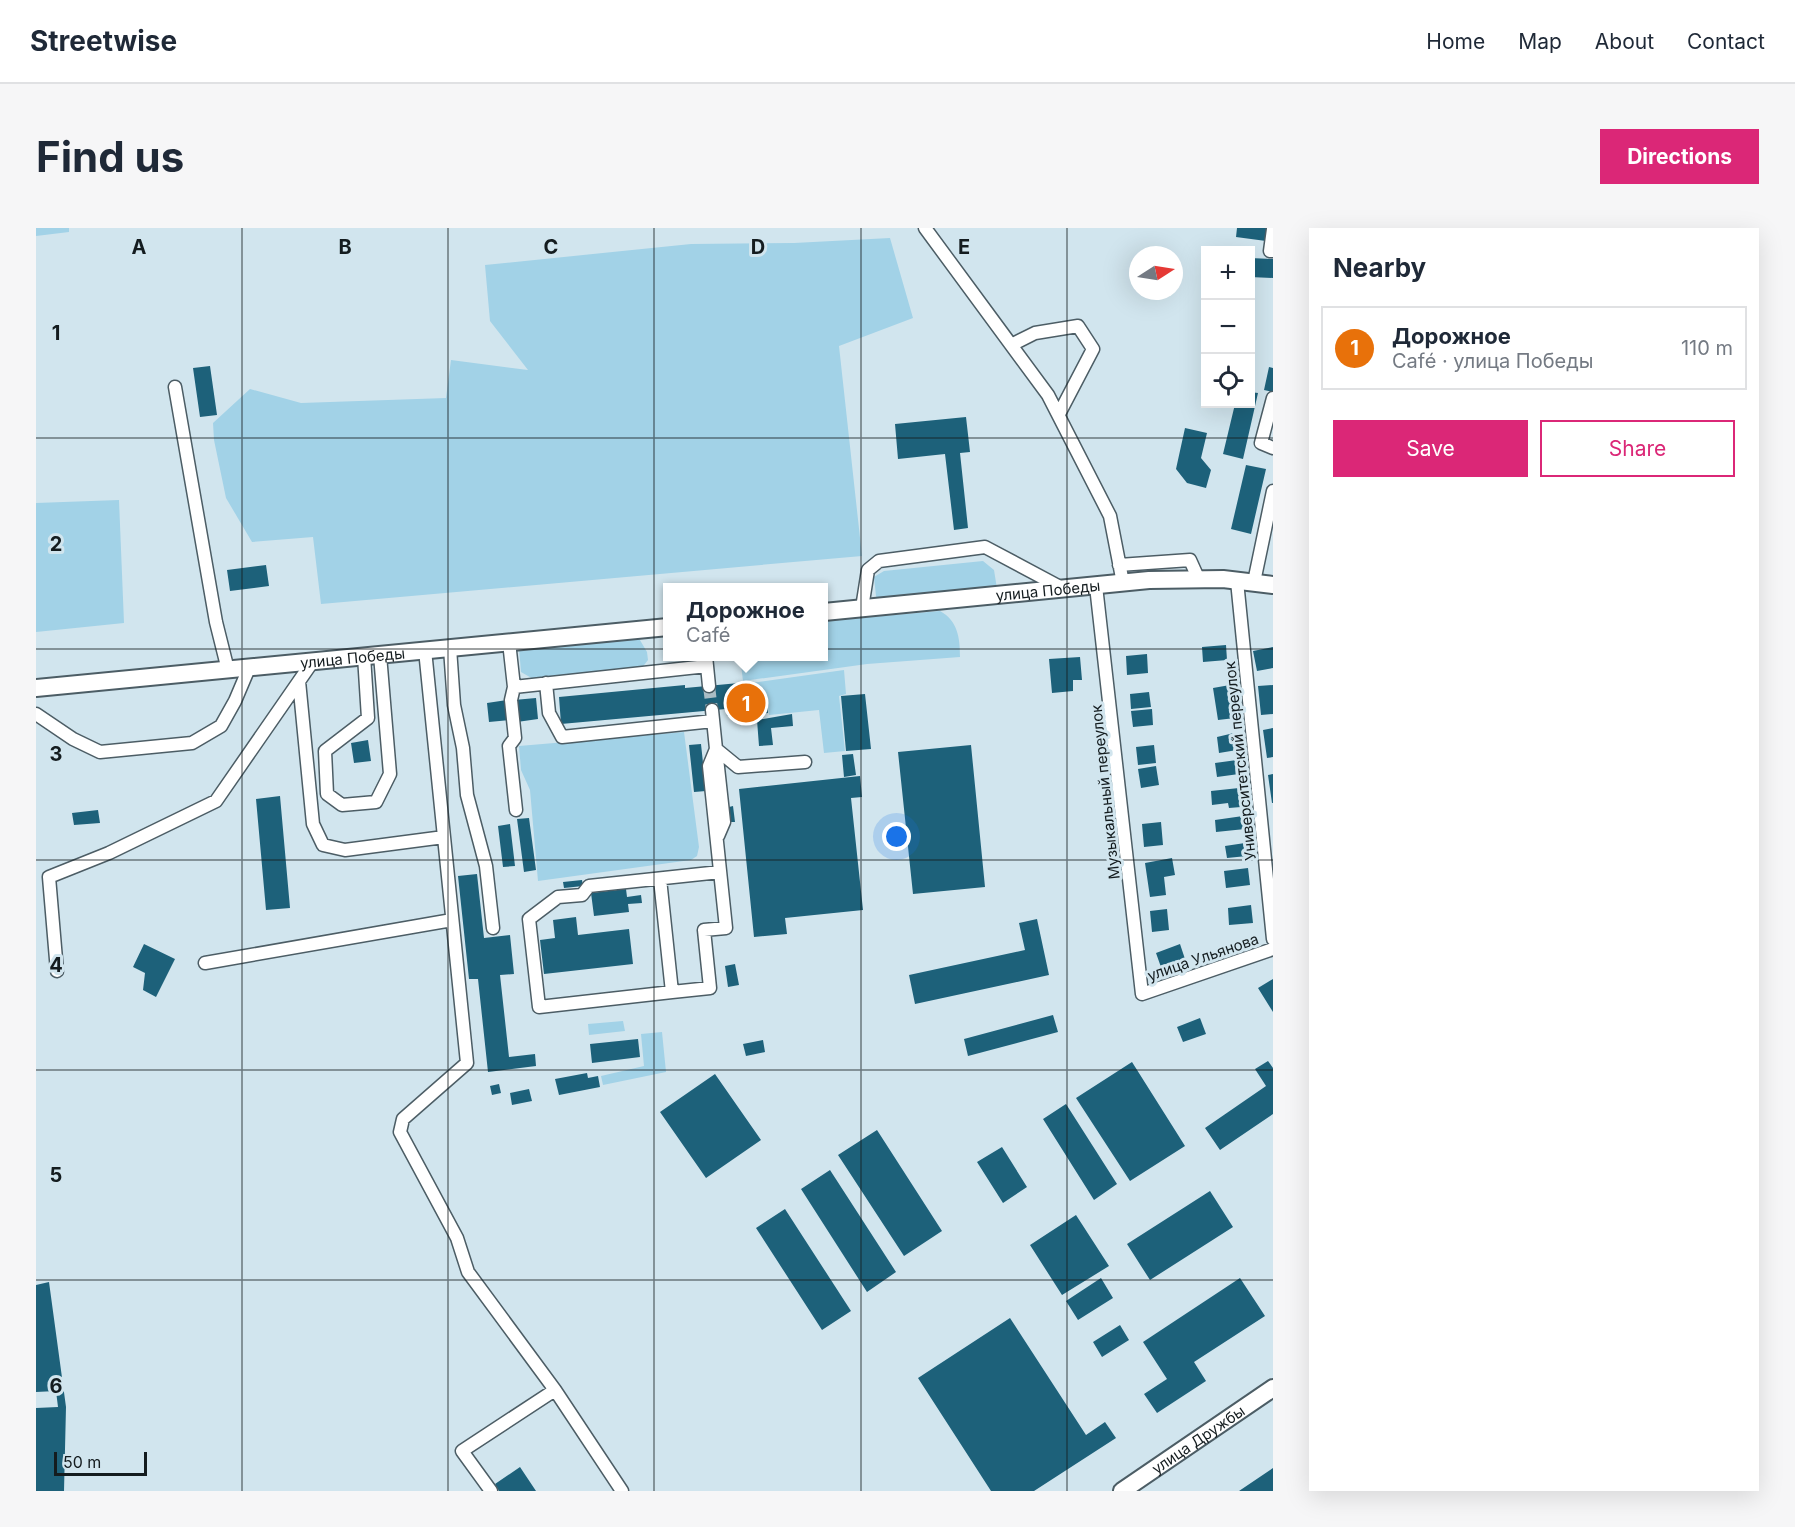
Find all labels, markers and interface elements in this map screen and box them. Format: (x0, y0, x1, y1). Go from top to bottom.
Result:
text: Streetwise (30, 24, 177, 58)
text: Home (1426, 29, 1485, 54)
text: Map (1518, 29, 1562, 54)
text: About (1595, 29, 1654, 54)
text: Contact (1687, 29, 1765, 54)
button: Directions (1600, 129, 1759, 184)
text: Find us (36, 131, 184, 182)
text: A (132, 235, 147, 259)
text: B (338, 235, 352, 259)
text: C (544, 235, 558, 259)
text: D (751, 235, 765, 259)
text: E (958, 235, 970, 259)
north arrow (1129, 246, 1183, 300)
map controls (1201, 246, 1255, 408)
button: + (1201, 246, 1255, 300)
text: Nearby (1333, 252, 1426, 283)
button: − (1201, 300, 1255, 354)
text: 1 (52, 321, 60, 345)
text: Дорожное (1392, 323, 1511, 349)
text: 1 (1350, 336, 1359, 360)
text: 110 m (1681, 336, 1733, 360)
text: Café · улица Победы (1392, 349, 1593, 373)
button: locate (1201, 354, 1255, 408)
button: Save (1333, 420, 1528, 477)
button: Share (1540, 420, 1735, 477)
text: 2 (50, 532, 62, 556)
street label: улица Победы (995, 575, 1101, 605)
popup (663, 583, 828, 661)
text: Дорожное (686, 597, 805, 623)
text: Café (686, 623, 730, 647)
street label: улица Победы (299, 643, 406, 672)
street label: Университетский переулок (1220, 661, 1260, 861)
pin: 1 (726, 680, 766, 726)
street label: Музыкальный переулок (1086, 704, 1124, 880)
text: 3 (50, 742, 62, 766)
your location (882, 822, 911, 851)
street label: улица Ульянова (1145, 929, 1261, 985)
text: 4 (49, 953, 63, 977)
text: 5 (50, 1163, 62, 1187)
text: 6 (50, 1374, 63, 1398)
street label: улица Дружбы (1148, 1401, 1248, 1478)
scale bar (54, 1449, 147, 1476)
text: 50 m (63, 1452, 101, 1472)

